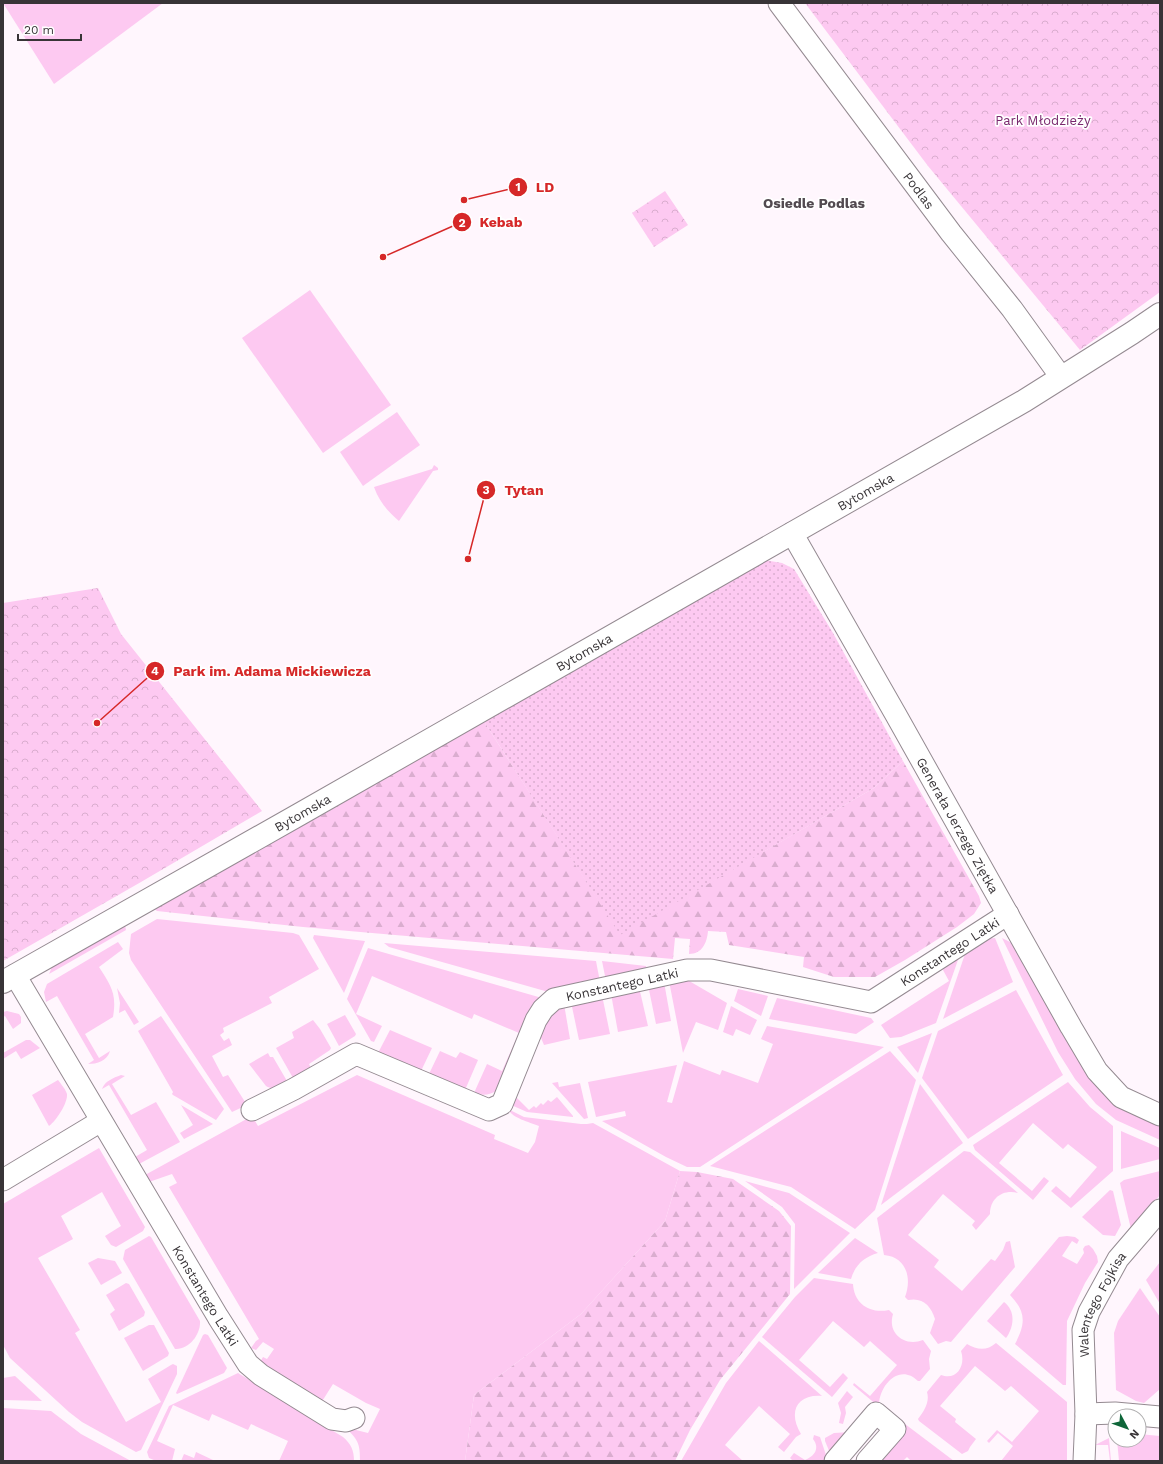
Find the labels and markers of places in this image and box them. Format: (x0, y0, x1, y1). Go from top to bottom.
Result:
callout: LD (508, 174, 562, 200)
callout: Kebab (452, 209, 531, 235)
callout: Tytan (476, 477, 552, 503)
callout: Park im. Adama Mickiewicza (145, 658, 379, 684)

